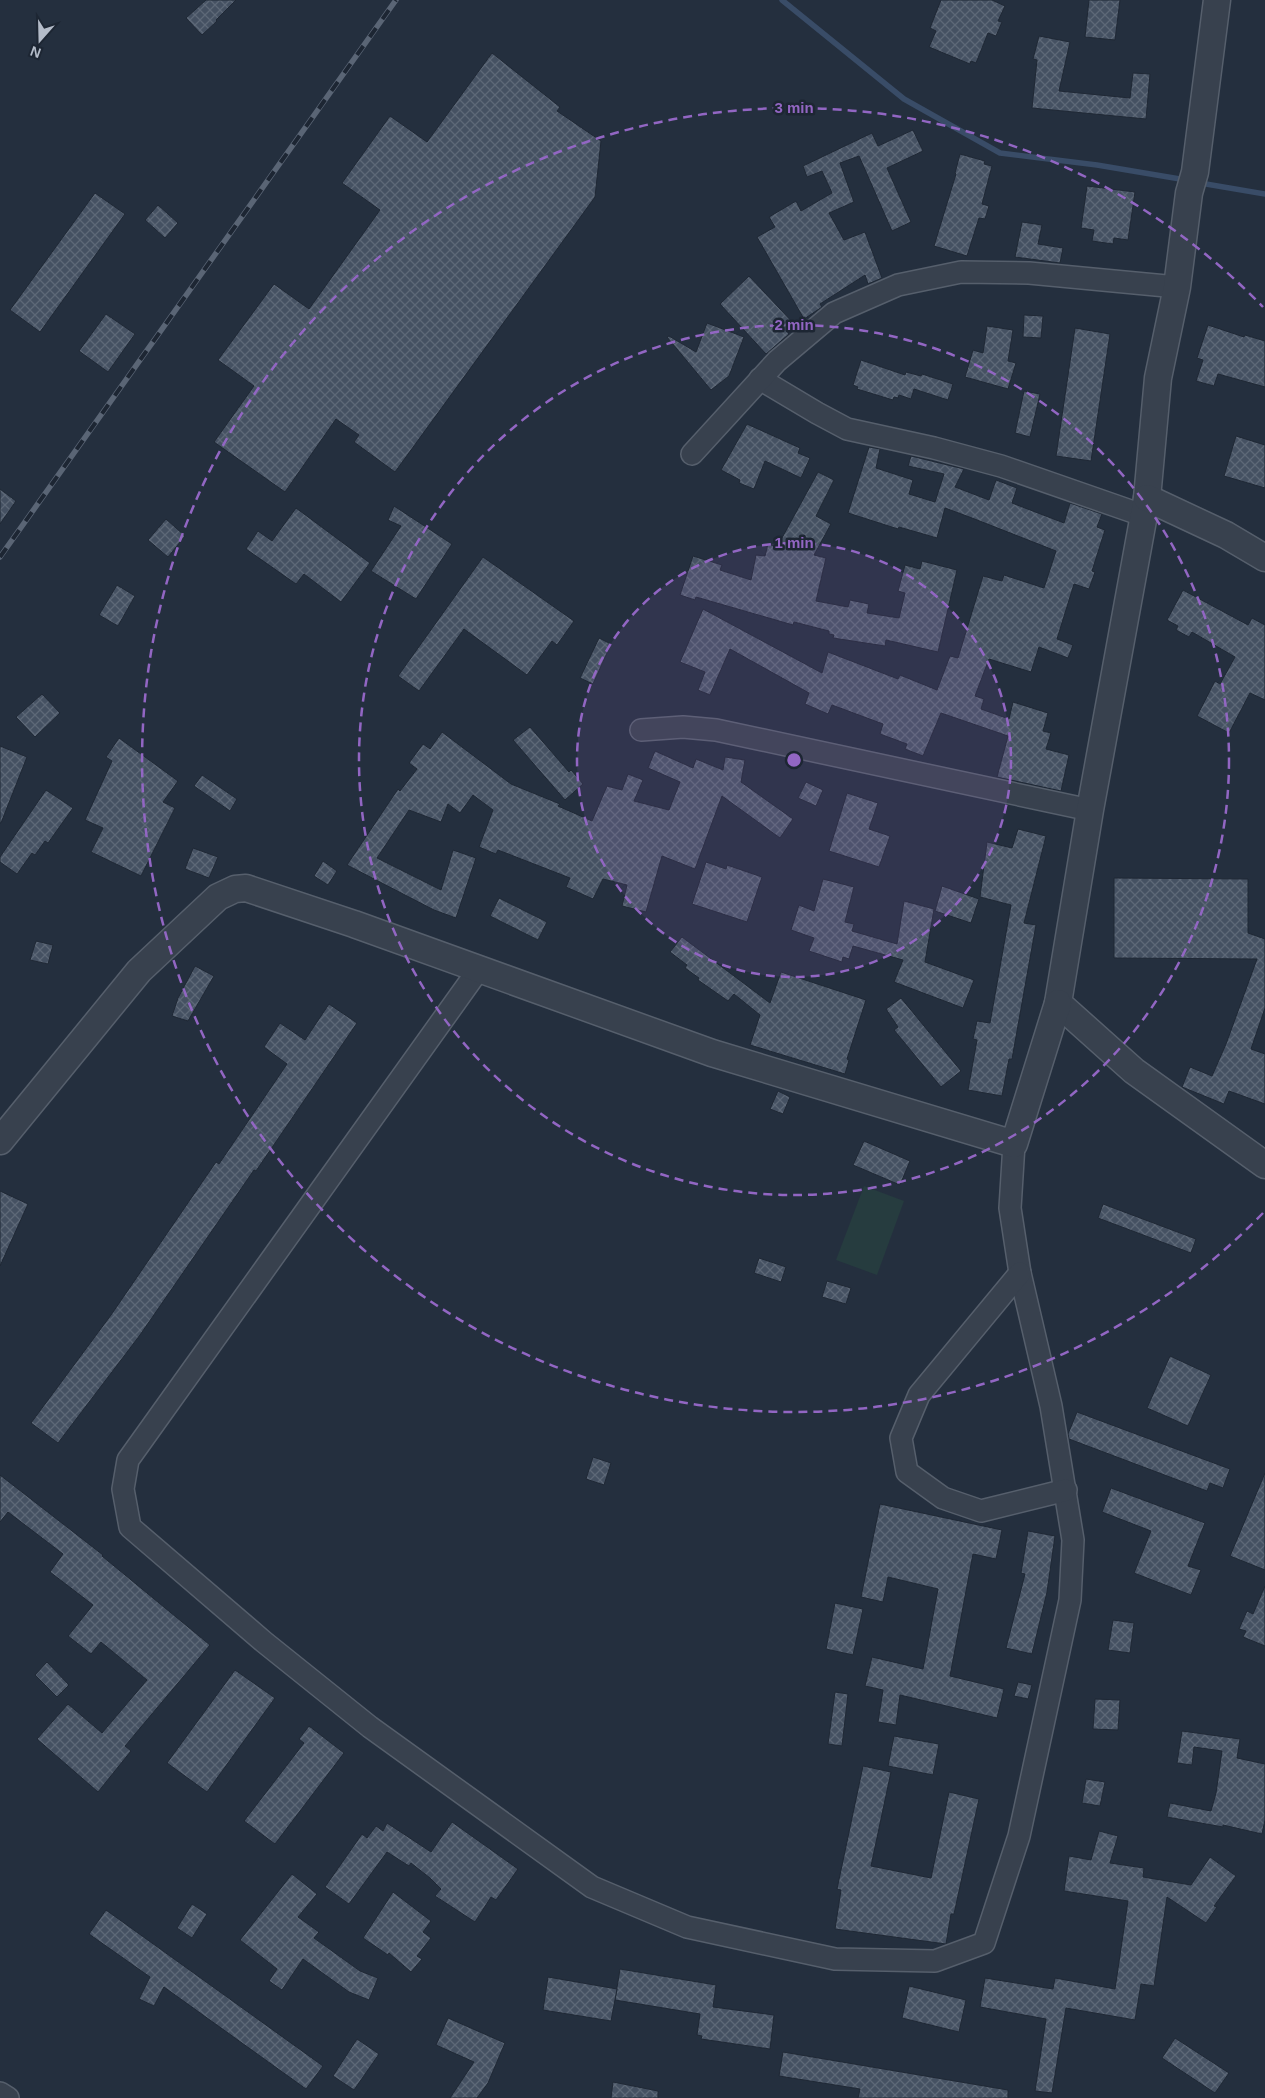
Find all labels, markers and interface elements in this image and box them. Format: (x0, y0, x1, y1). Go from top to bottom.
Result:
north arrow (15, 15, 65, 65)
text: N (28, 43, 43, 61)
text: 3 min (774, 99, 814, 116)
text: 2 min (774, 316, 814, 333)
text: 1 min (774, 534, 814, 551)
centre of rings (785, 751, 803, 769)

